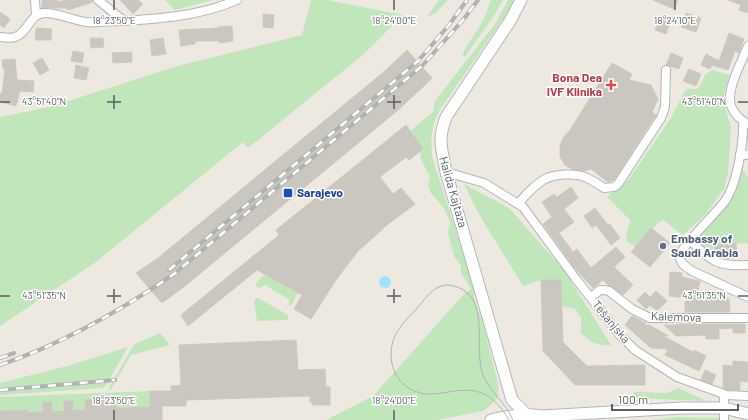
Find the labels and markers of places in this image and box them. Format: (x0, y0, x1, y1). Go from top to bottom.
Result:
place label: Bona Dea IVF Klinika (547, 70, 602, 98)
marker: Bona Dea IVF Klinika (605, 79, 617, 91)
place label: Sarajevo (297, 185, 343, 199)
marker: Sarajevo (282, 187, 294, 199)
place label: Embassy of Saudi Arabia (671, 231, 738, 259)
marker: Embassy of Saudi Arabia (658, 241, 668, 251)

